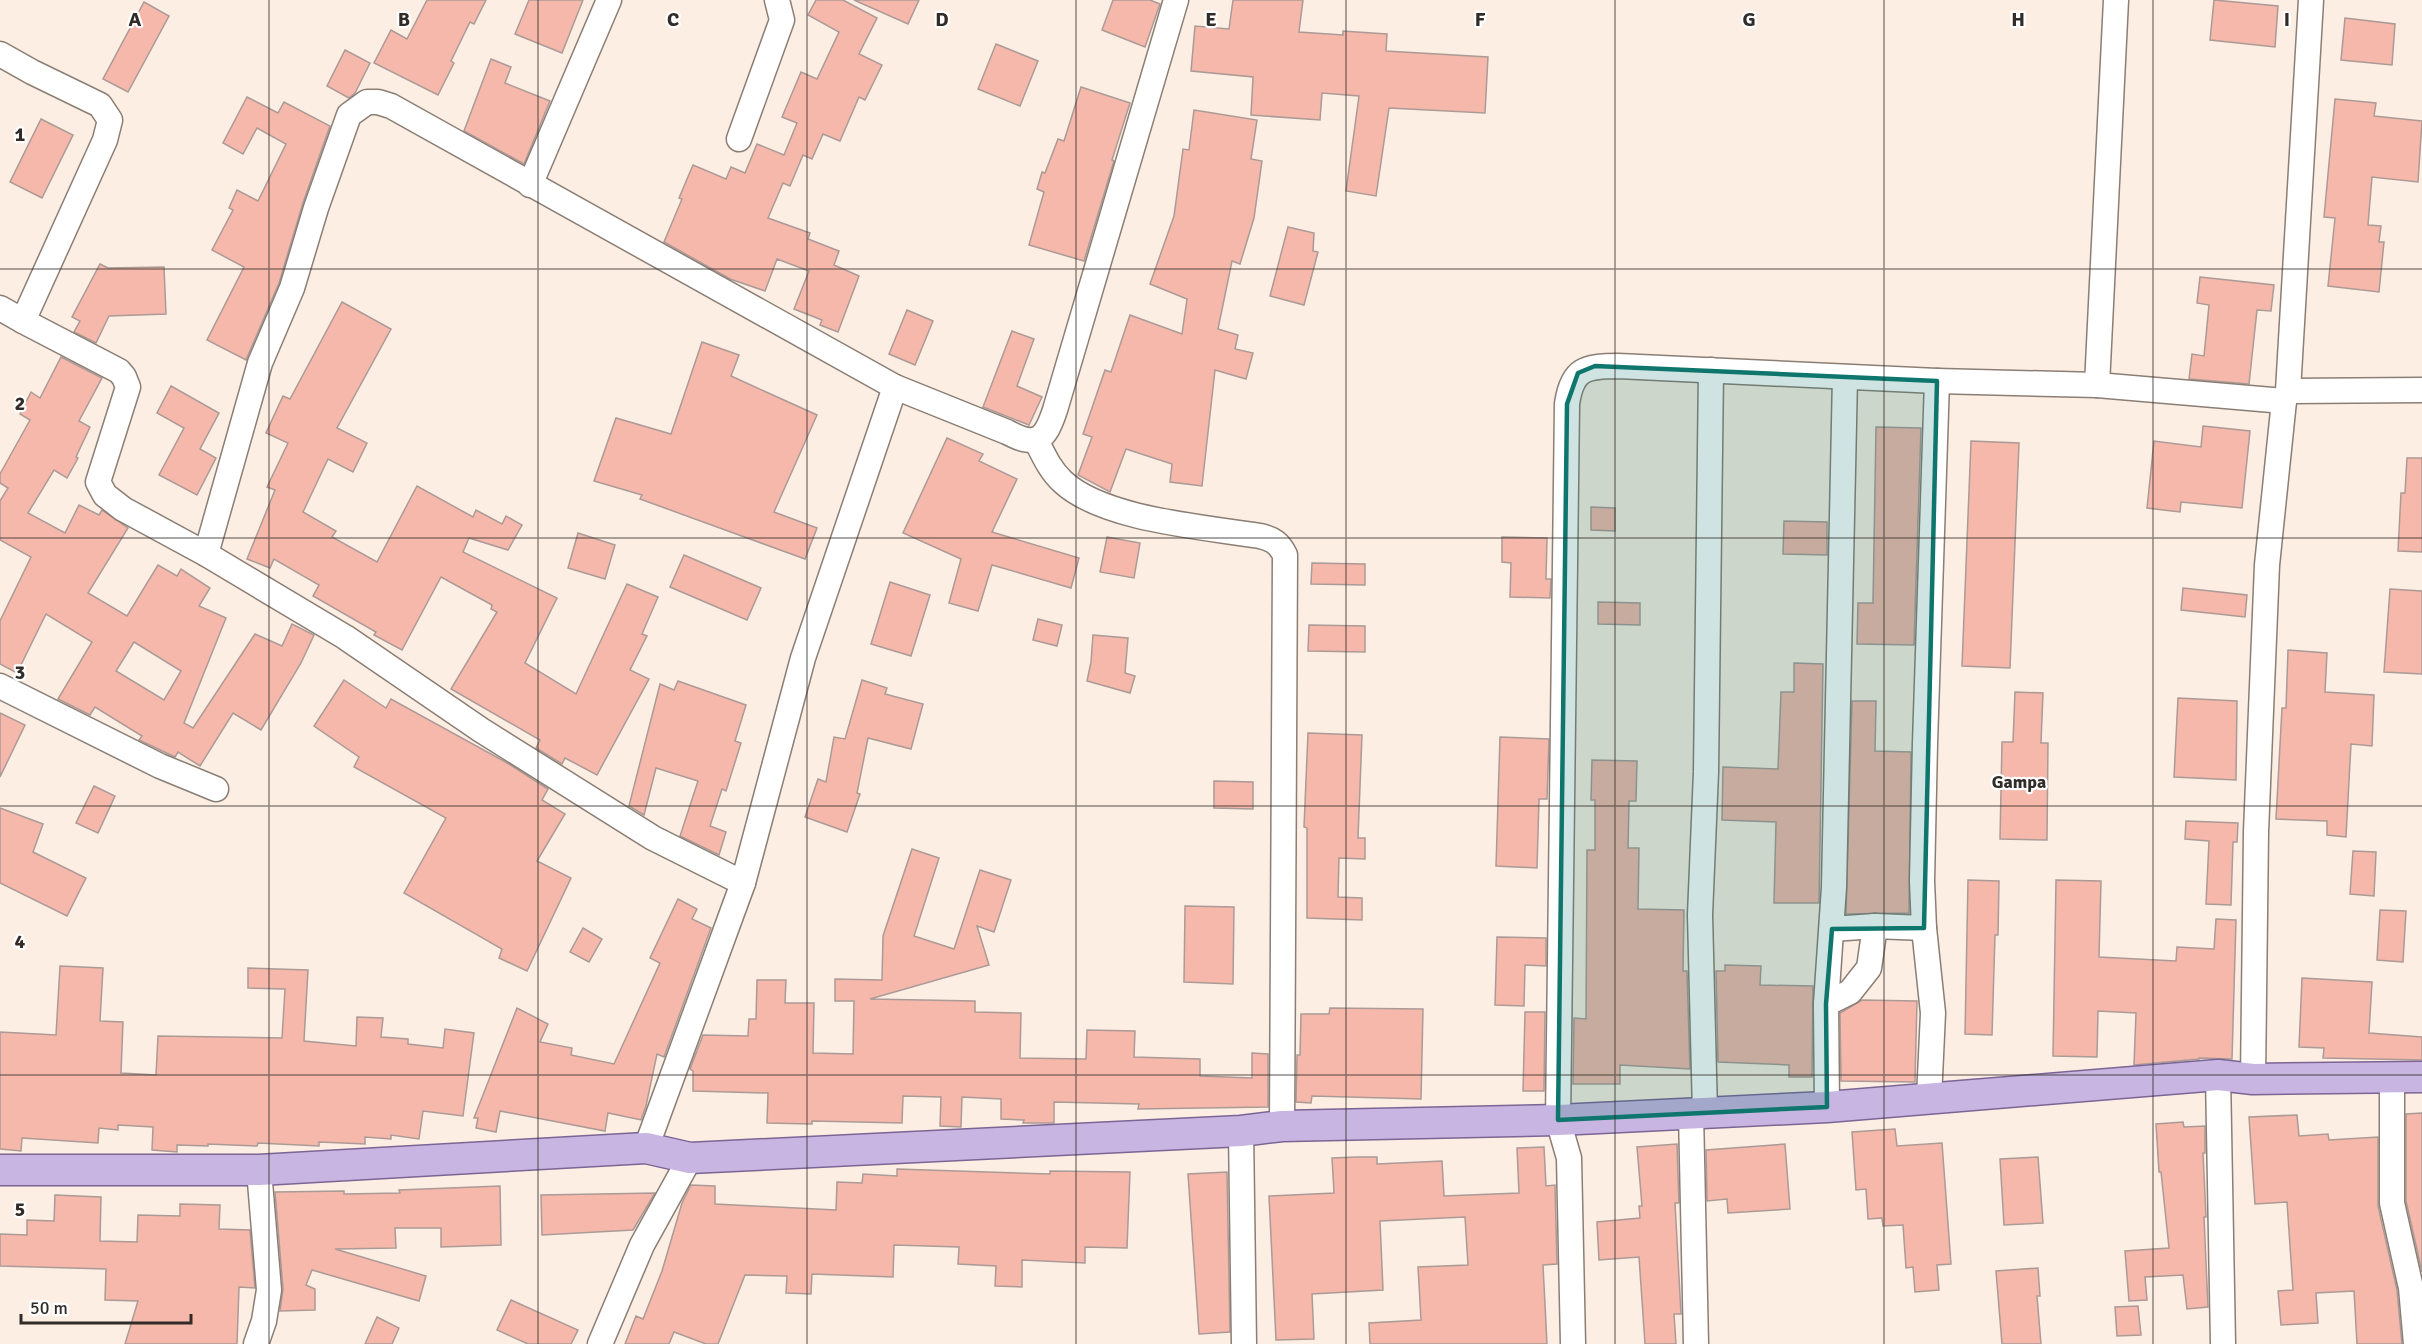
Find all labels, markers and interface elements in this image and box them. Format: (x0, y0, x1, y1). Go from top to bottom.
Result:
text: A (129, 7, 142, 32)
text: B (398, 7, 410, 32)
text: C (667, 7, 679, 32)
text: D (935, 7, 949, 32)
text: E (1205, 7, 1217, 32)
text: F (1475, 7, 1486, 32)
text: G (1742, 7, 1756, 32)
text: H (2011, 7, 2025, 32)
text: I (2284, 7, 2290, 32)
text: 1 (15, 122, 26, 147)
text: 2 (15, 391, 25, 416)
text: 3 (15, 660, 25, 685)
district label: Gampa (1992, 771, 2046, 793)
text: 4 (15, 929, 26, 954)
text: 5 (15, 1197, 25, 1222)
scale bar (21, 1287, 190, 1325)
text: 50 m (30, 1297, 68, 1319)

